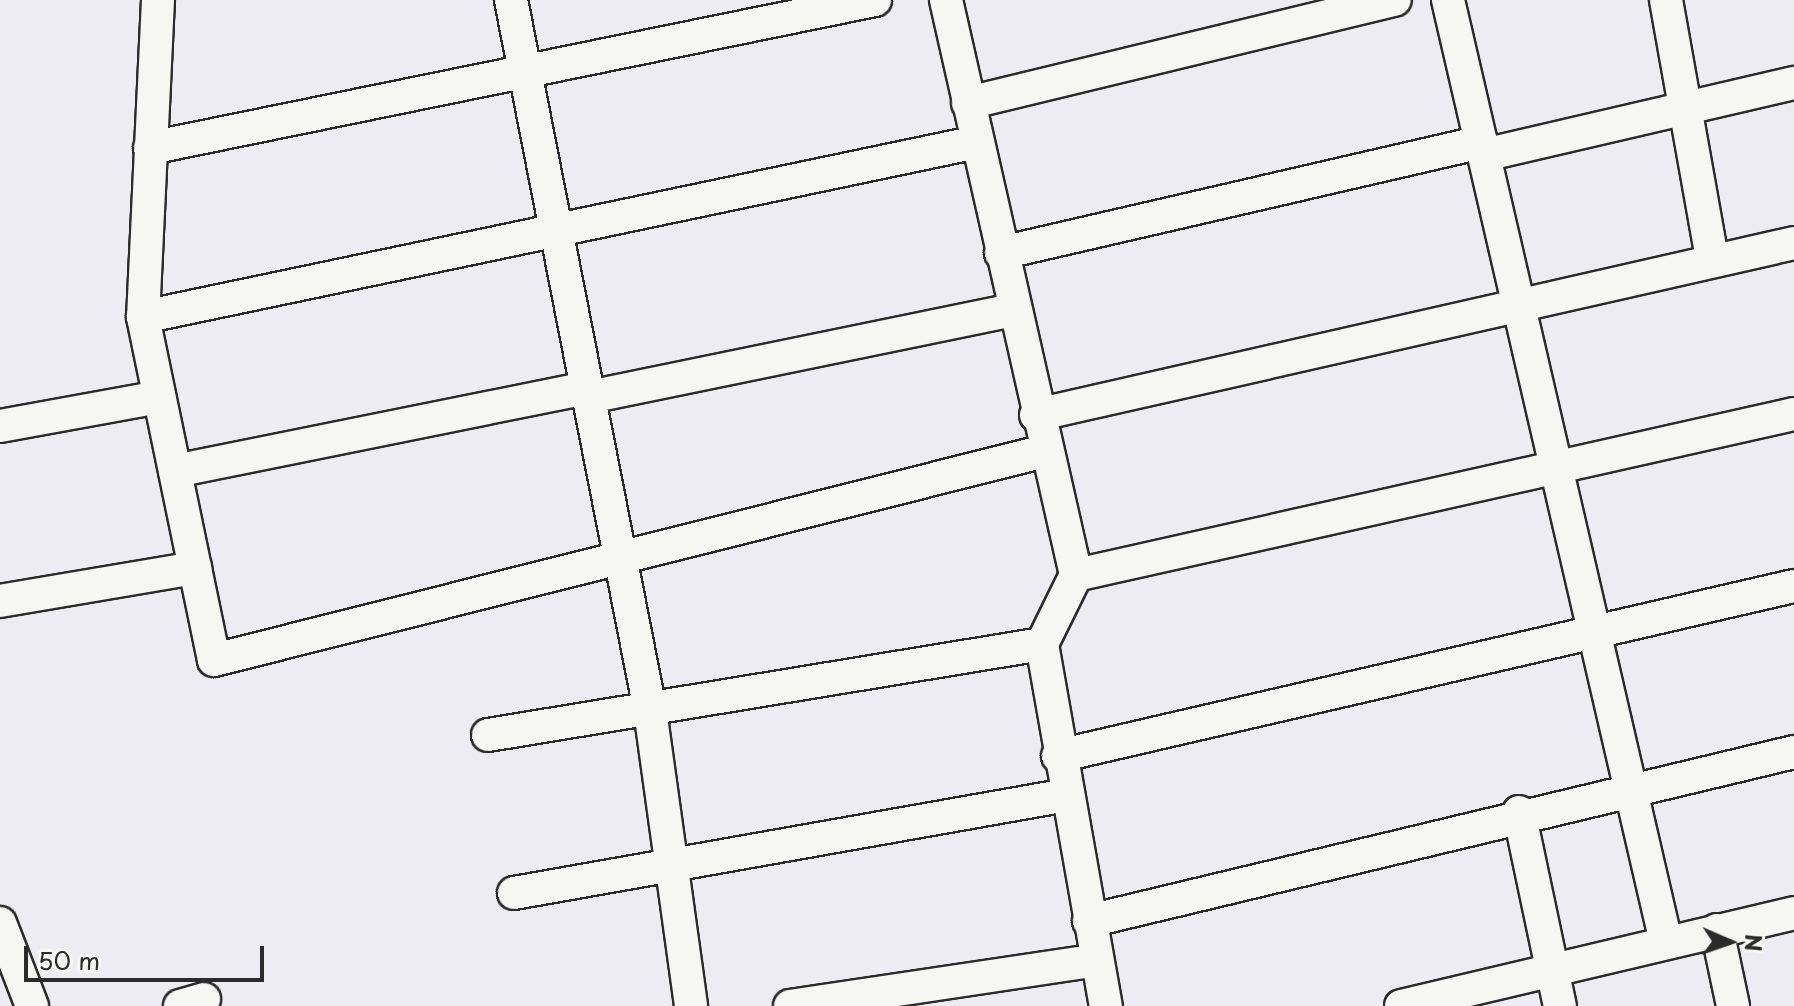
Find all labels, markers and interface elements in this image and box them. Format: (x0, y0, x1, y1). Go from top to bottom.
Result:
north arrow (1690, 902, 1770, 982)
scale bar (28, 930, 268, 980)
text: N (1738, 934, 1771, 952)
text: 50 m (38, 942, 100, 978)

